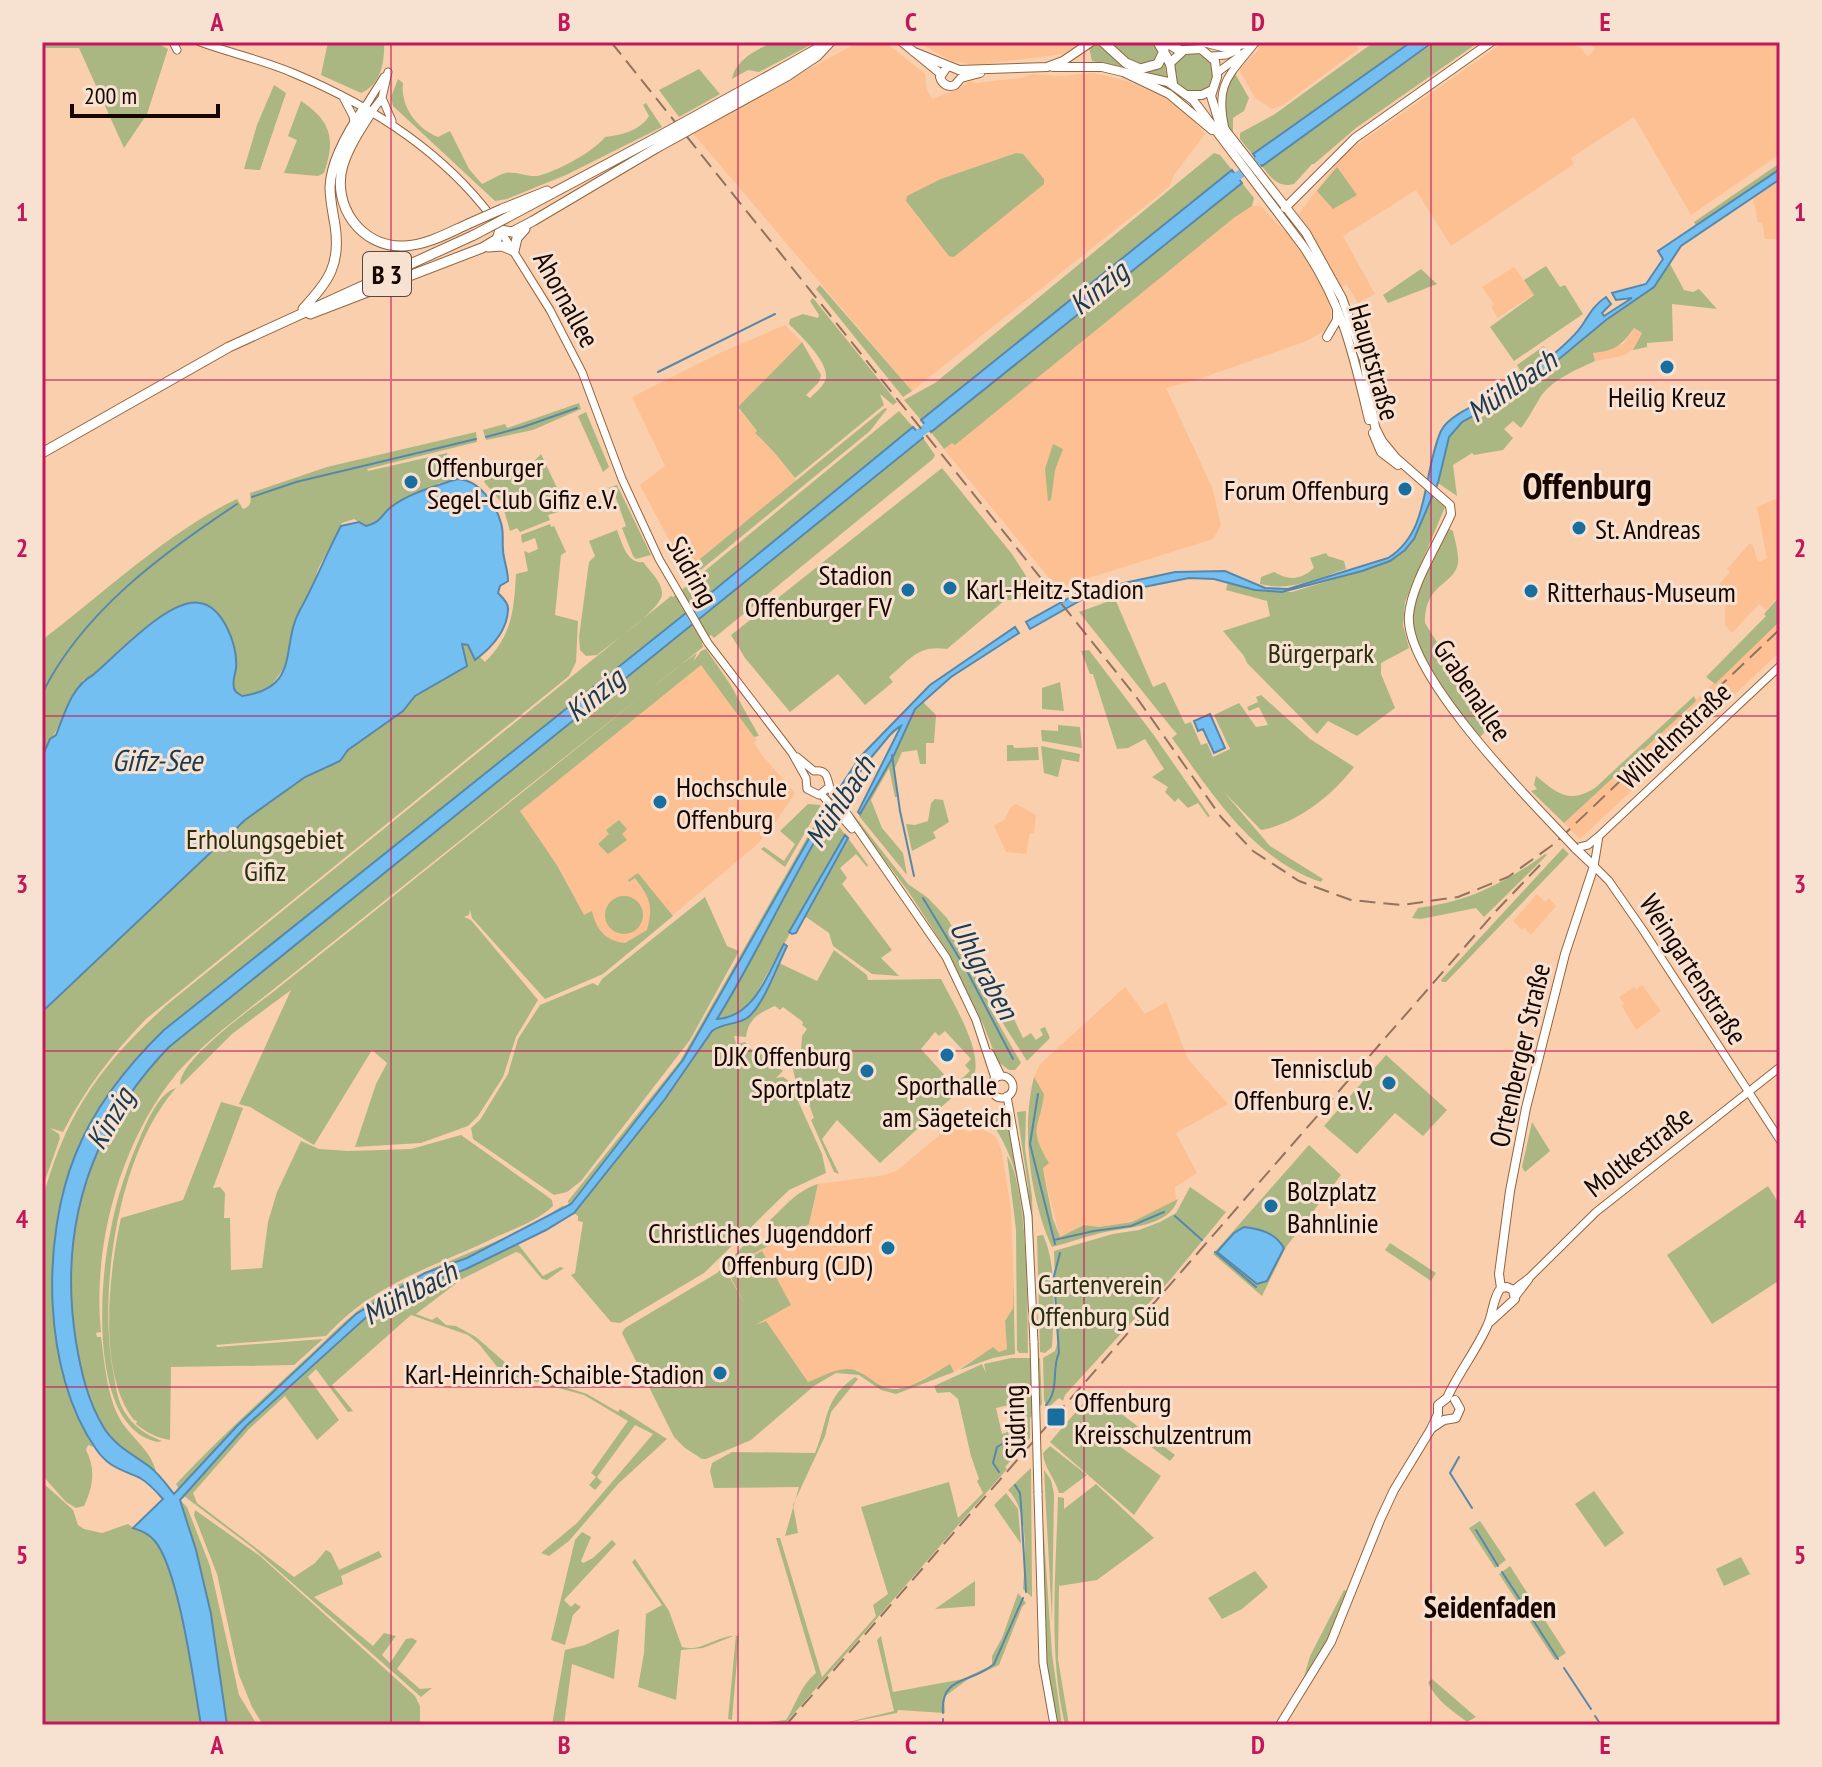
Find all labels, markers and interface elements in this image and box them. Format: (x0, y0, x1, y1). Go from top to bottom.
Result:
text: A (209, 5, 224, 38)
text: B (558, 5, 571, 38)
text: C (905, 5, 917, 38)
text: D (1251, 5, 1265, 38)
text: E (1599, 5, 1611, 38)
scale bar (72, 68, 218, 118)
text: 200 m (84, 80, 137, 111)
text: 1 (16, 195, 28, 228)
text: 1 (1794, 195, 1806, 228)
street label: Ahornallee (525, 244, 609, 354)
water label: Kinzig (1061, 250, 1137, 323)
road number: B 3 (363, 252, 411, 296)
street label: Hauptstraße (1341, 299, 1409, 425)
water label: Mühlbach (1458, 339, 1565, 430)
marker: Heilig Kreuz (1658, 358, 1676, 376)
place label: Heilig Kreuz (1608, 378, 1726, 415)
place label: Offenburger Segel-Club Gifiz e.V. (427, 448, 618, 517)
district label: Offenburg (1522, 462, 1652, 509)
place label: Forum Offenburg (1224, 471, 1389, 508)
marker: Offenburger Segel-Club Gifiz e.V. (402, 473, 420, 491)
marker: Forum Offenburg (1396, 480, 1414, 498)
place label: St. Andreas (1595, 510, 1701, 547)
marker: St. Andreas (1570, 519, 1588, 537)
street label: Südring (659, 529, 727, 613)
text: 2 (16, 531, 28, 564)
text: 2 (1794, 531, 1806, 564)
place label: Stadion Offenburger FV (745, 556, 893, 625)
place label: Karl-Heitz-Stadion (966, 570, 1144, 607)
place label: Ritterhaus-Museum (1547, 573, 1736, 610)
marker: Karl-Heitz-Stadion (941, 579, 959, 597)
marker: Stadion Offenburger FV (899, 581, 917, 599)
marker: Ritterhaus-Museum (1522, 582, 1540, 600)
street label: Grabenallee (1425, 632, 1521, 748)
park label: Bürgerpark (1268, 634, 1374, 671)
water label: Kinzig (557, 657, 633, 730)
street label: Wilhelmstraße (1610, 673, 1738, 797)
water label: Gifiz-See (112, 740, 204, 779)
water label: Mühlbach (795, 746, 884, 854)
place label: Hochschule Offenburg (676, 768, 787, 837)
marker: Hochschule Offenburg (651, 793, 669, 811)
park label: Erholungsgebiet Gifiz (186, 820, 344, 889)
text: 3 (16, 867, 28, 900)
text: 3 (1794, 867, 1806, 900)
street label: Weingartenstraße (1632, 887, 1756, 1051)
water label: Uhlgraben (942, 912, 1029, 1027)
street label: Ortenberger Straße (1480, 959, 1558, 1151)
place label: DJK Offenburg Sportplatz (713, 1037, 851, 1106)
marker: Sporthalle am Sägeteich (938, 1046, 956, 1064)
place label: Tennisclub Offenburg e. V. (1234, 1049, 1373, 1118)
marker: DJK Offenburg Sportplatz (858, 1062, 876, 1080)
place label: Sporthalle am Sägeteich (882, 1066, 1012, 1135)
marker: Tennisclub Offenburg e. V. (1380, 1074, 1398, 1092)
water label: Kinzig (76, 1078, 143, 1156)
street label: Moltkestraße (1576, 1097, 1700, 1205)
place label: Bolzplatz Bahnlinie (1287, 1172, 1379, 1241)
marker: Bolzplatz Bahnlinie (1262, 1197, 1280, 1215)
text: 4 (16, 1202, 29, 1235)
text: 4 (1794, 1202, 1807, 1235)
place label: Christliches Jugenddorf Offenburg (CJD) (648, 1214, 874, 1283)
marker: Christliches Jugenddorf Offenburg (CJD) (879, 1239, 897, 1257)
water label: Mühlbach (355, 1250, 464, 1333)
park label: Gartenverein Offenburg Süd (1030, 1265, 1170, 1334)
place label: Karl-Heinrich-Schaible-Stadion (405, 1355, 704, 1392)
marker: Karl-Heinrich-Schaible-Stadion (711, 1364, 729, 1382)
place label: Offenburg Kreisschulzentrum (1074, 1383, 1252, 1452)
street label: Südring (994, 1384, 1034, 1460)
marker: Offenburg Kreisschulzentrum (1045, 1406, 1067, 1428)
text: 5 (16, 1538, 28, 1571)
text: 5 (1794, 1538, 1806, 1571)
district label: Seidenfaden (1424, 1587, 1556, 1626)
text: A (209, 1728, 224, 1761)
text: B (558, 1728, 571, 1761)
text: C (905, 1728, 917, 1761)
text: D (1251, 1728, 1265, 1761)
text: E (1599, 1728, 1611, 1761)

